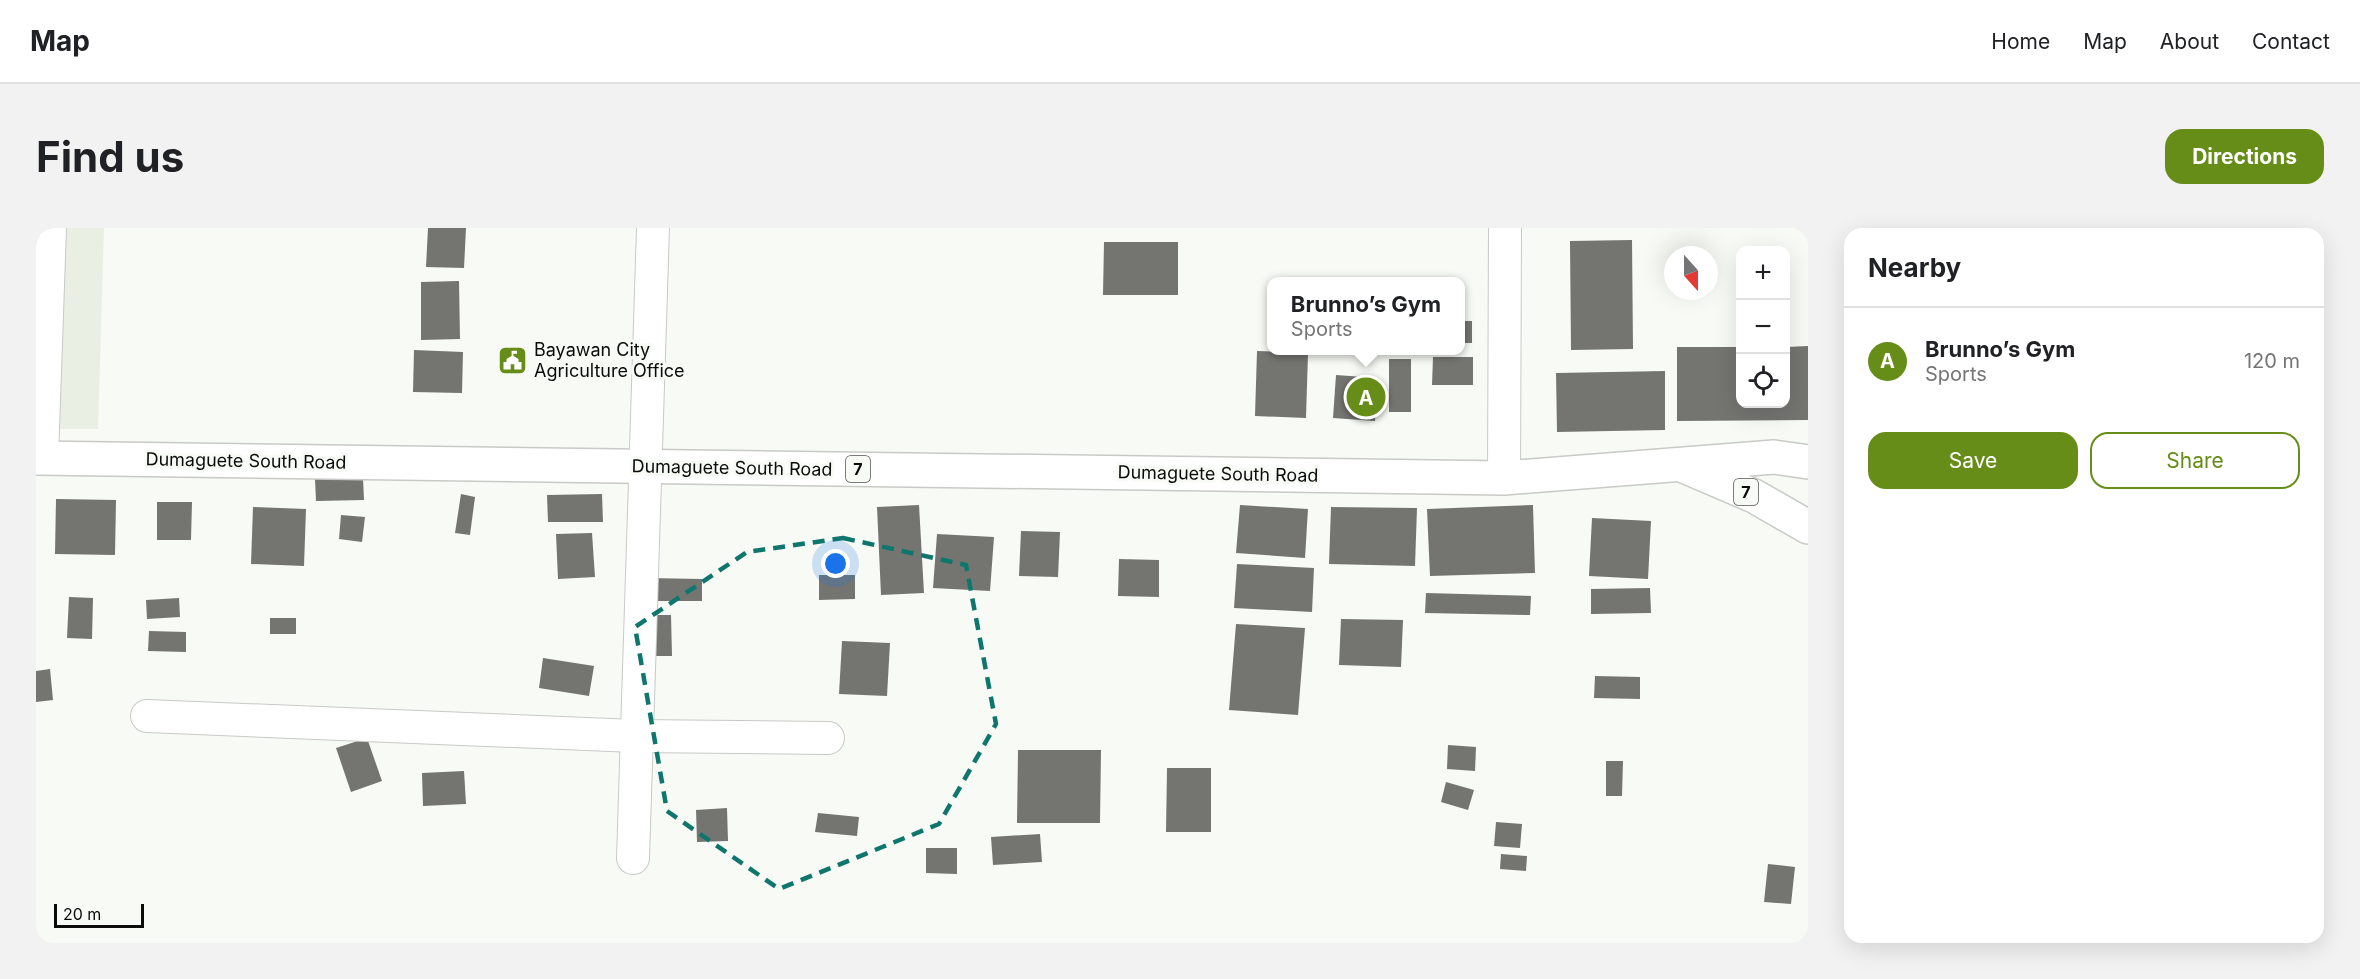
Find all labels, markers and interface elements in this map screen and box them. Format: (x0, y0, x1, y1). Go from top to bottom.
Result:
text: Map (30, 24, 90, 58)
text: Home (1991, 29, 2050, 54)
text: Map (2083, 29, 2127, 54)
text: About (2160, 29, 2219, 54)
text: Contact (2252, 29, 2330, 54)
button: Directions (2165, 129, 2324, 184)
text: Find us (36, 131, 184, 182)
north arrow (1664, 246, 1718, 300)
map controls (1736, 246, 1790, 408)
button: + (1736, 246, 1790, 300)
text: Nearby (1868, 252, 1961, 283)
popup (1267, 277, 1465, 355)
text: Brunno’s Gym (1291, 291, 1441, 317)
button: − (1736, 300, 1790, 354)
text: Sports (1291, 317, 1353, 341)
text: Brunno’s Gym (1925, 336, 2075, 362)
place label: Bayawan City Agriculture Office (534, 339, 685, 381)
public building icon: Bayawan City Agriculture Office (497, 344, 529, 376)
text: A (1880, 349, 1895, 373)
text: 120 m (2244, 349, 2300, 373)
button: locate (1736, 354, 1790, 408)
text: Sports (1925, 362, 1987, 386)
pin: A (1346, 374, 1386, 420)
button: Save (1868, 432, 2078, 489)
button: Share (2090, 432, 2300, 489)
street label: Dumaguete South Road (145, 448, 347, 473)
street label: Dumaguete South Road (631, 455, 833, 480)
road number: 7 (846, 456, 870, 482)
street label: Dumaguete South Road (1117, 461, 1319, 486)
road number: 7 (1734, 479, 1758, 505)
your location (821, 549, 850, 578)
scale bar (54, 901, 144, 928)
text: 20 m (63, 904, 101, 924)

